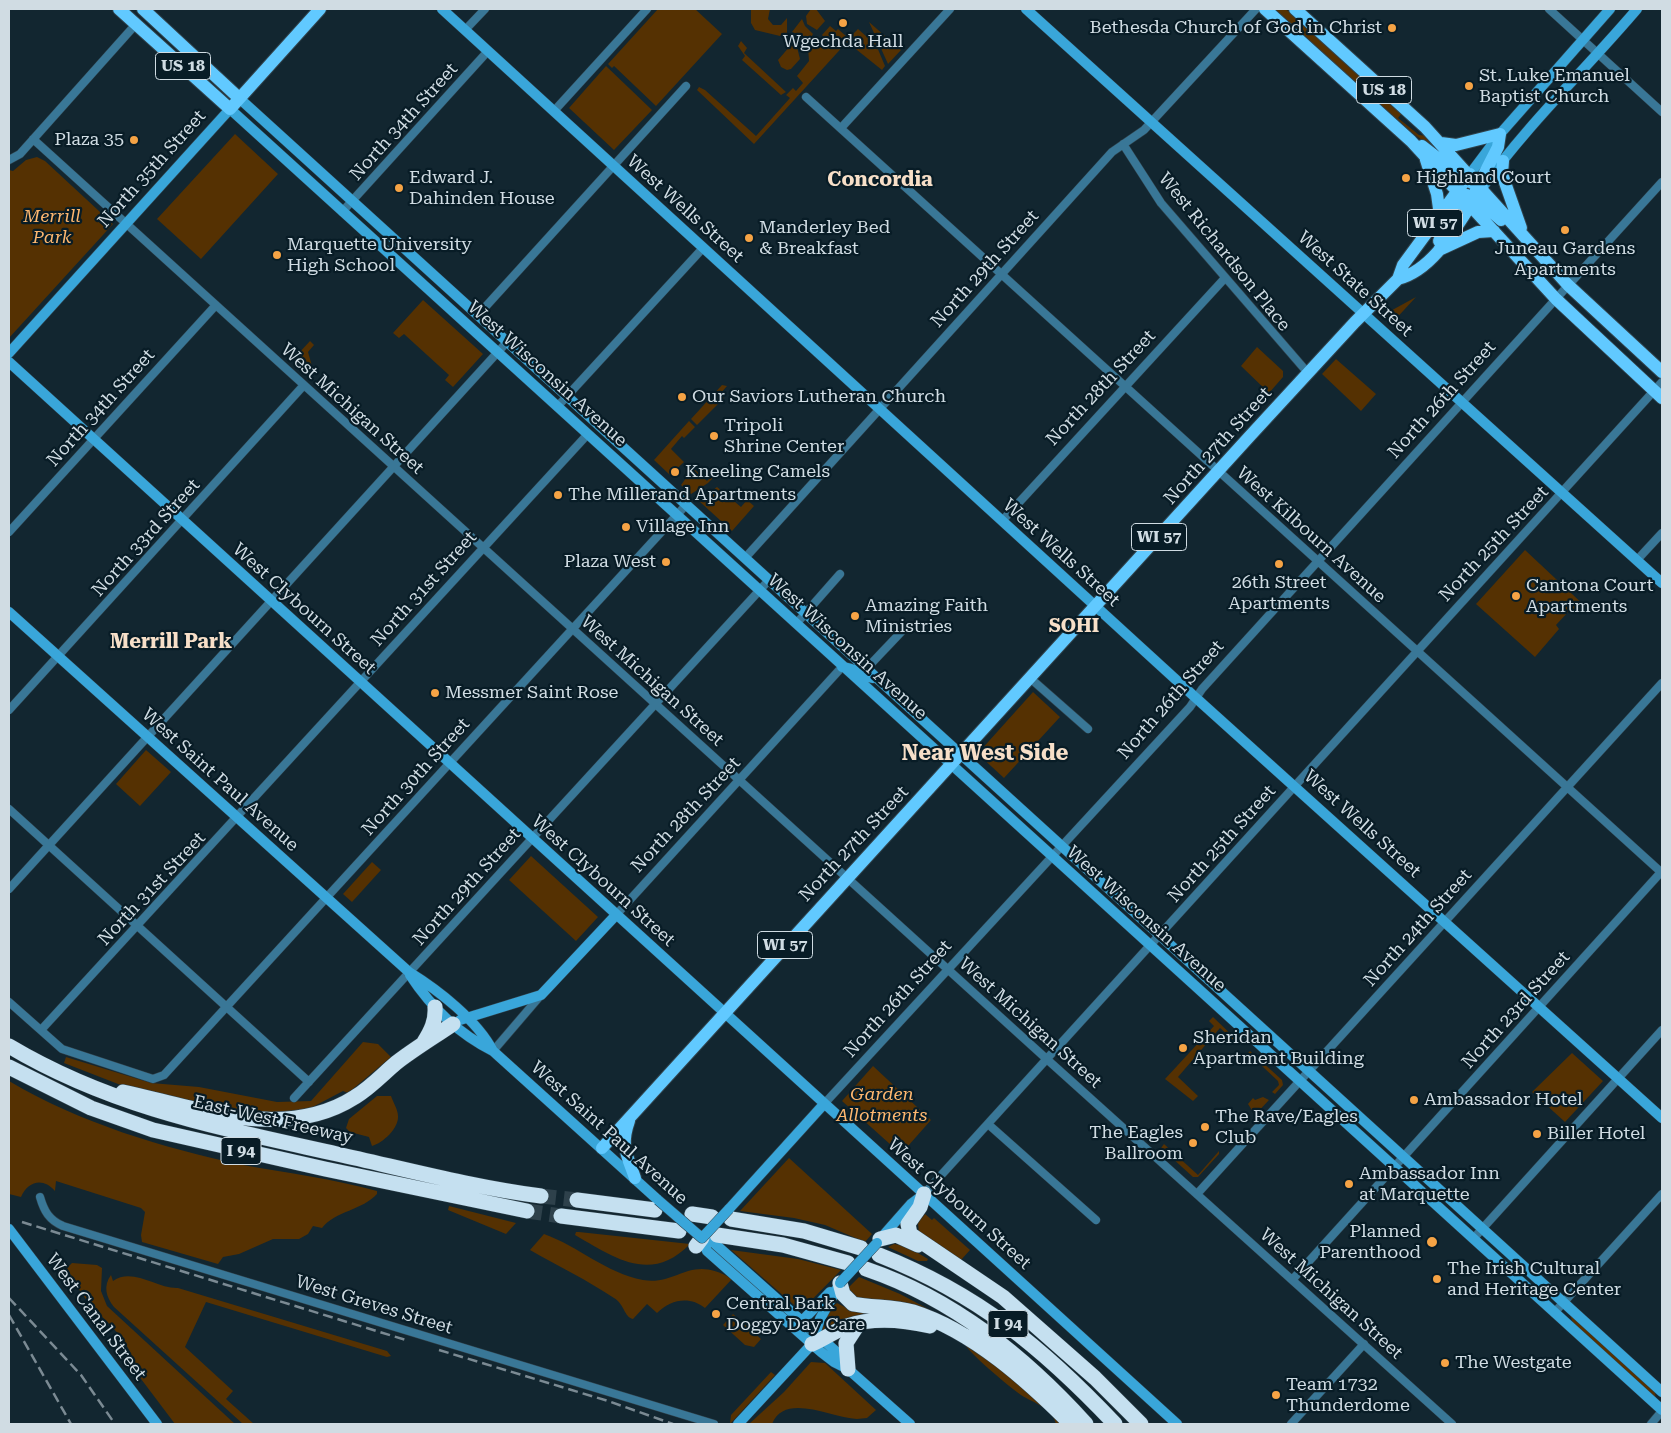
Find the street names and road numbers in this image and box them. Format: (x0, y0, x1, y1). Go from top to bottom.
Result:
road number: US 18 (156, 52, 210, 80)
street label: North 34th Street (346, 59, 462, 185)
road number: US 18 (1356, 76, 1412, 104)
street label: North 35th Street (94, 106, 210, 232)
street label: West Wells Street (622, 151, 748, 267)
street label: West Richardson Place (1153, 168, 1295, 336)
street label: North 29th Street (927, 206, 1043, 332)
road number: WI 57 (1408, 210, 1462, 237)
street label: West State Street (1293, 227, 1417, 341)
street label: West Wisconsin Avenue (463, 297, 631, 451)
street label: North 28th Street (1042, 326, 1160, 450)
street label: North 26th Street (1384, 337, 1500, 463)
street label: West Michigan Street (276, 339, 428, 479)
street label: North 34th Street (43, 345, 159, 471)
street label: North 27th Street (1160, 383, 1276, 509)
street label: West Kilbourn Avenue (1232, 462, 1390, 608)
street label: North 33rd Street (87, 475, 205, 601)
street label: North 25th Street (1435, 482, 1553, 606)
street label: West Wells Street (998, 495, 1124, 611)
road number: WI 57 (1132, 524, 1186, 550)
street label: North 31st Street (367, 527, 481, 651)
street label: West Clybourn Street (228, 539, 380, 679)
street label: West Wisconsin Avenue (763, 570, 931, 724)
street label: West Michigan Street (576, 611, 728, 751)
street label: North 26th Street (1113, 636, 1229, 764)
street label: West Saint Paul Avenue (137, 704, 303, 856)
street label: North 30th Street (358, 714, 474, 840)
street label: North 28th Street (627, 753, 745, 877)
street label: West Wells Street (1299, 766, 1425, 882)
street label: North 25th Street (1164, 781, 1280, 907)
street label: North 27th Street (795, 782, 913, 906)
street label: West Clybourn Street (527, 811, 679, 951)
street label: North 29th Street (409, 824, 525, 950)
street label: North 31st Street (94, 828, 210, 950)
street label: West Wisconsin Avenue (1062, 842, 1230, 996)
street label: North 24th Street (1360, 865, 1476, 991)
road number: WI 57 (758, 932, 812, 958)
street label: North 26th Street (840, 936, 956, 1062)
street label: North 23rd Street (1457, 947, 1575, 1073)
street label: West Michigan Street (954, 953, 1106, 1093)
street label: West Saint Paul Avenue (526, 1057, 692, 1209)
street label: East-West Freeway (191, 1091, 355, 1149)
street label: West Clybourn Street (883, 1134, 1035, 1274)
road number: I 94 (221, 1138, 261, 1164)
street label: West Michigan Street (1255, 1224, 1407, 1364)
street label: West Canal Street (41, 1249, 151, 1385)
street label: West Greves Street (293, 1271, 455, 1339)
road number: I 94 (988, 1310, 1028, 1338)

